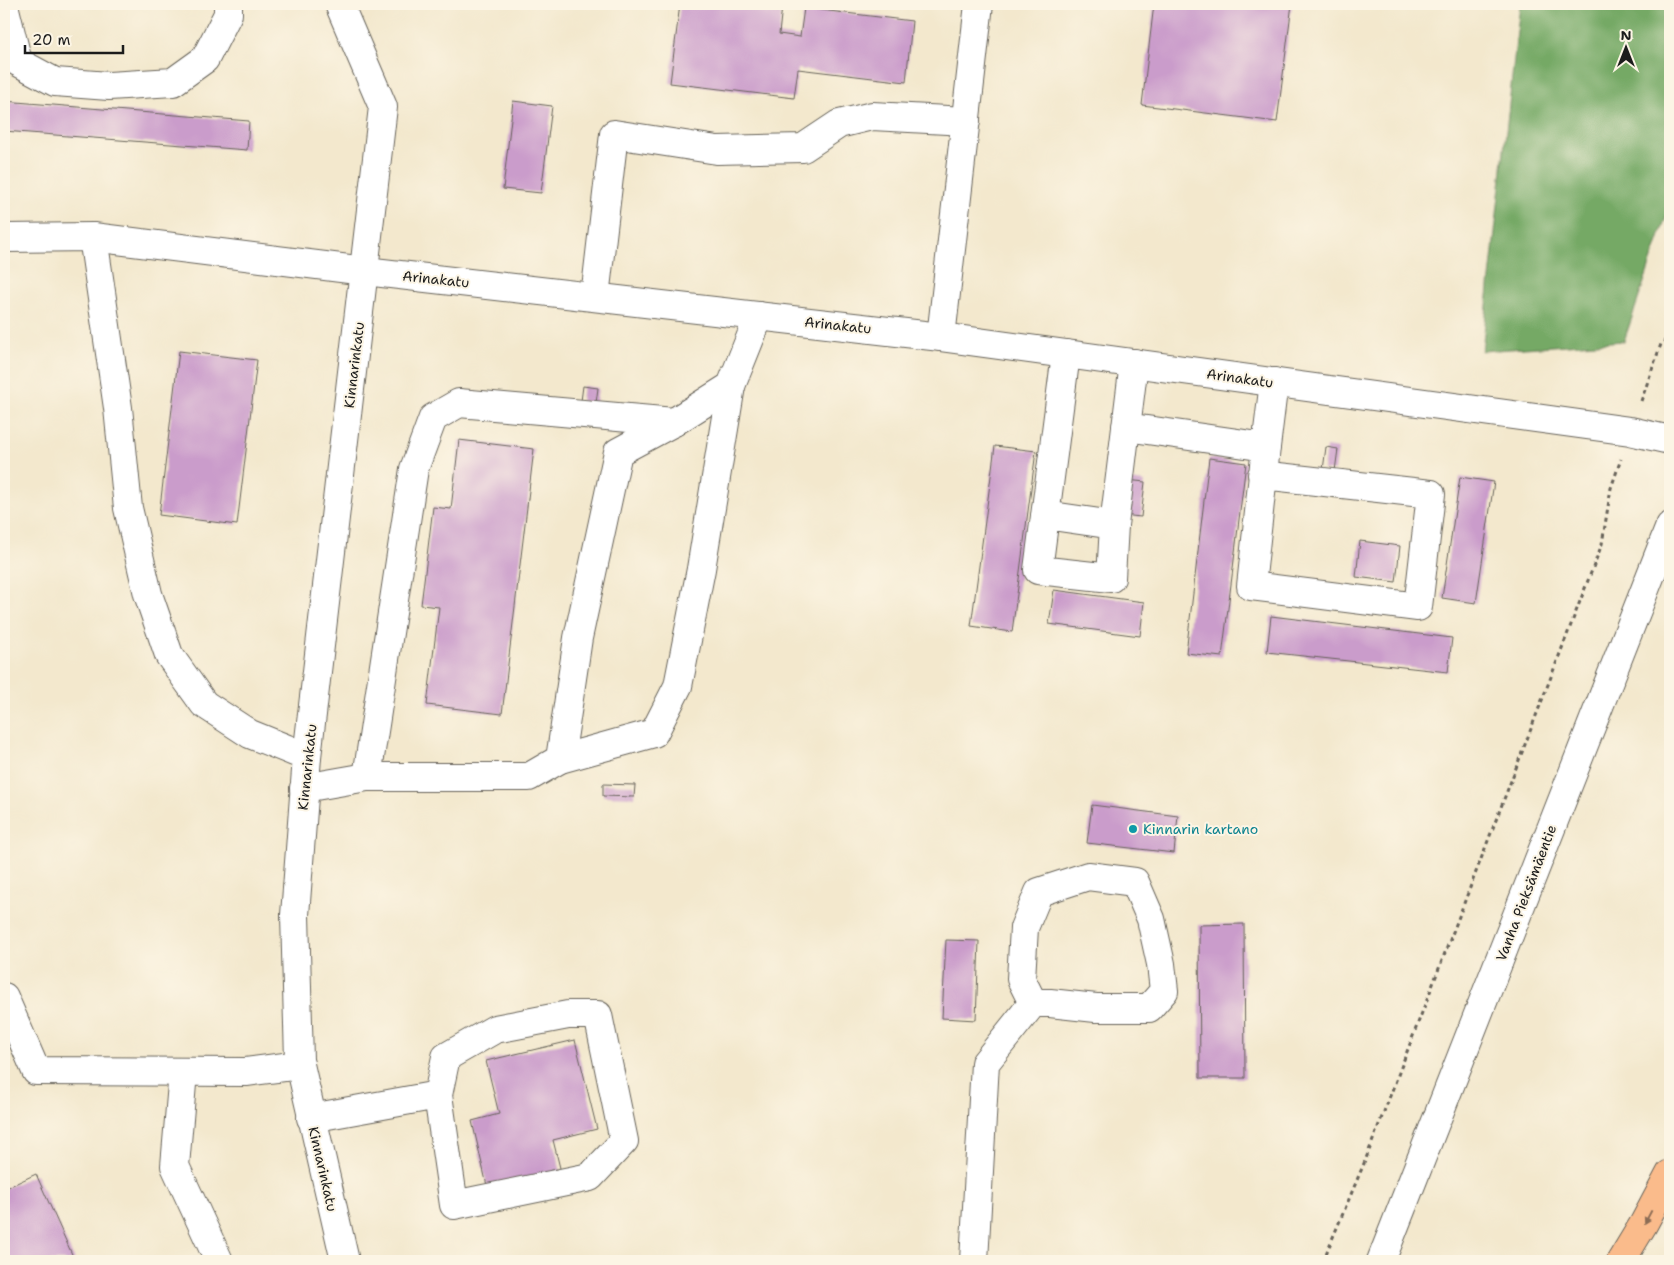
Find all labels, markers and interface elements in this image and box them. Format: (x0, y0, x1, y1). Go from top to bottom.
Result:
scale bar (25, 22, 122, 54)
north arrow (1602, 22, 1652, 72)
text: N (1620, 26, 1632, 44)
text: 20 m (32, 30, 71, 50)
street label: Arinakatu (402, 267, 470, 291)
street label: Arinakatu (804, 313, 872, 337)
street label: Kinnarinkatu (340, 321, 368, 409)
street label: Arinakatu (1205, 364, 1275, 392)
street label: Kinnarinkatu (294, 723, 320, 811)
place label: Kinnarin kartano (1143, 820, 1258, 838)
street label: Vanha Pieksämäentie (1492, 822, 1560, 964)
marker: Kinnarin kartano (1127, 823, 1139, 835)
street label: Kinnarinkatu (304, 1125, 342, 1213)
one-way arrow (1643, 1210, 1652, 1223)

